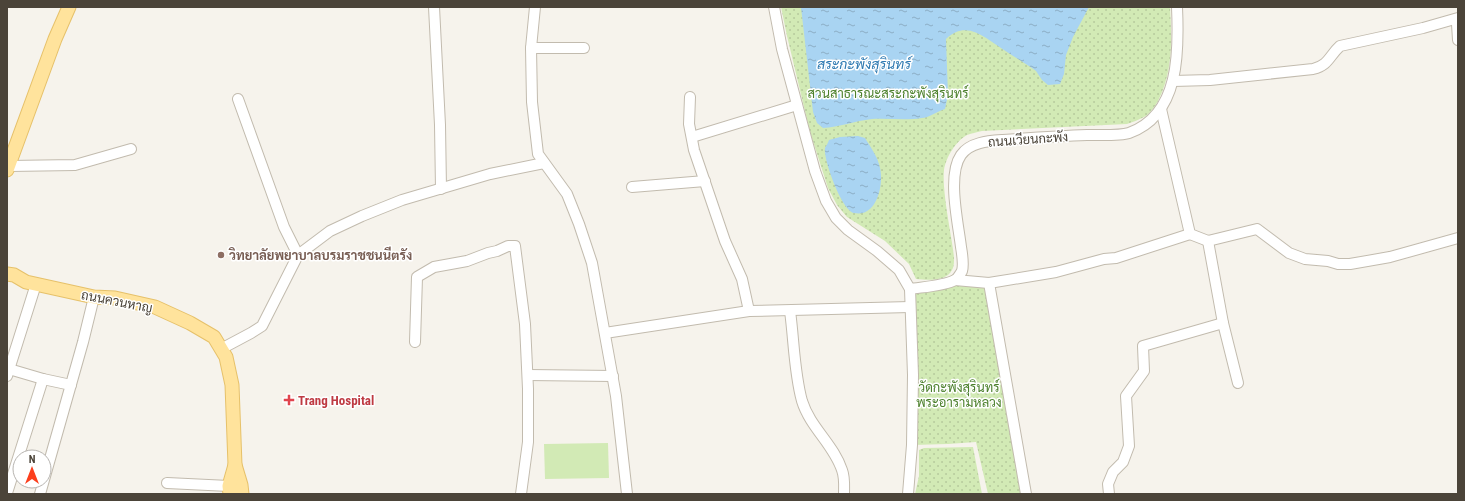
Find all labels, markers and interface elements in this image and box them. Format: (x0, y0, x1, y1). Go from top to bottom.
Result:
water label: สระกะพังสุรินทร์ (817, 55, 913, 74)
park label: สวนสาธารณะสระกะพังสุรินทร์ (807, 84, 969, 103)
street label: ถนนเวียนกะพัง (987, 127, 1069, 150)
place label: วิทยาลัยพยาบาลบรมราชชนนีตรัง (228, 246, 412, 263)
marker: วิทยาลัยพยาบาลบรมราชชนนีตรัง (216, 250, 226, 260)
street label: ถนนควนหาญ (80, 287, 154, 317)
park label: วัดกะพังสุรินทร์ พระอารามหลวง (916, 378, 1002, 410)
place label: Trang Hospital (298, 393, 374, 408)
marker: Trang Hospital (283, 394, 295, 406)
north arrow (12, 449, 52, 489)
text: N (29, 453, 36, 466)

